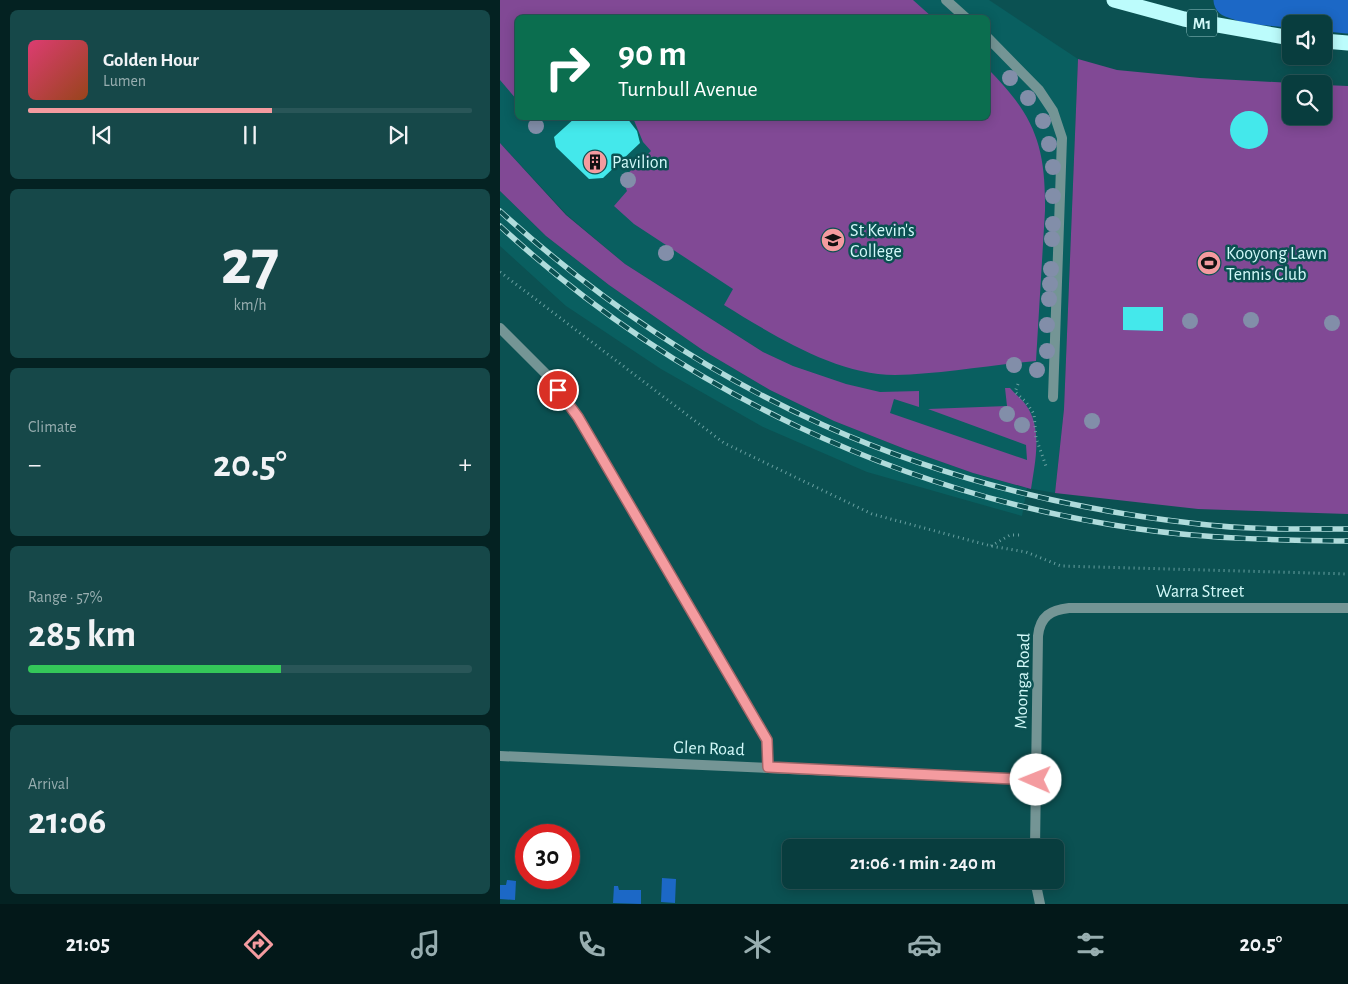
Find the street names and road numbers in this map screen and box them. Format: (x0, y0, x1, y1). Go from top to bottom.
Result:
road number: M1 (1187, 9, 1217, 36)
street label: Warra Street (1156, 583, 1244, 601)
street label: Moonga Road (1012, 633, 1034, 729)
street label: Glen Road (673, 739, 745, 759)

